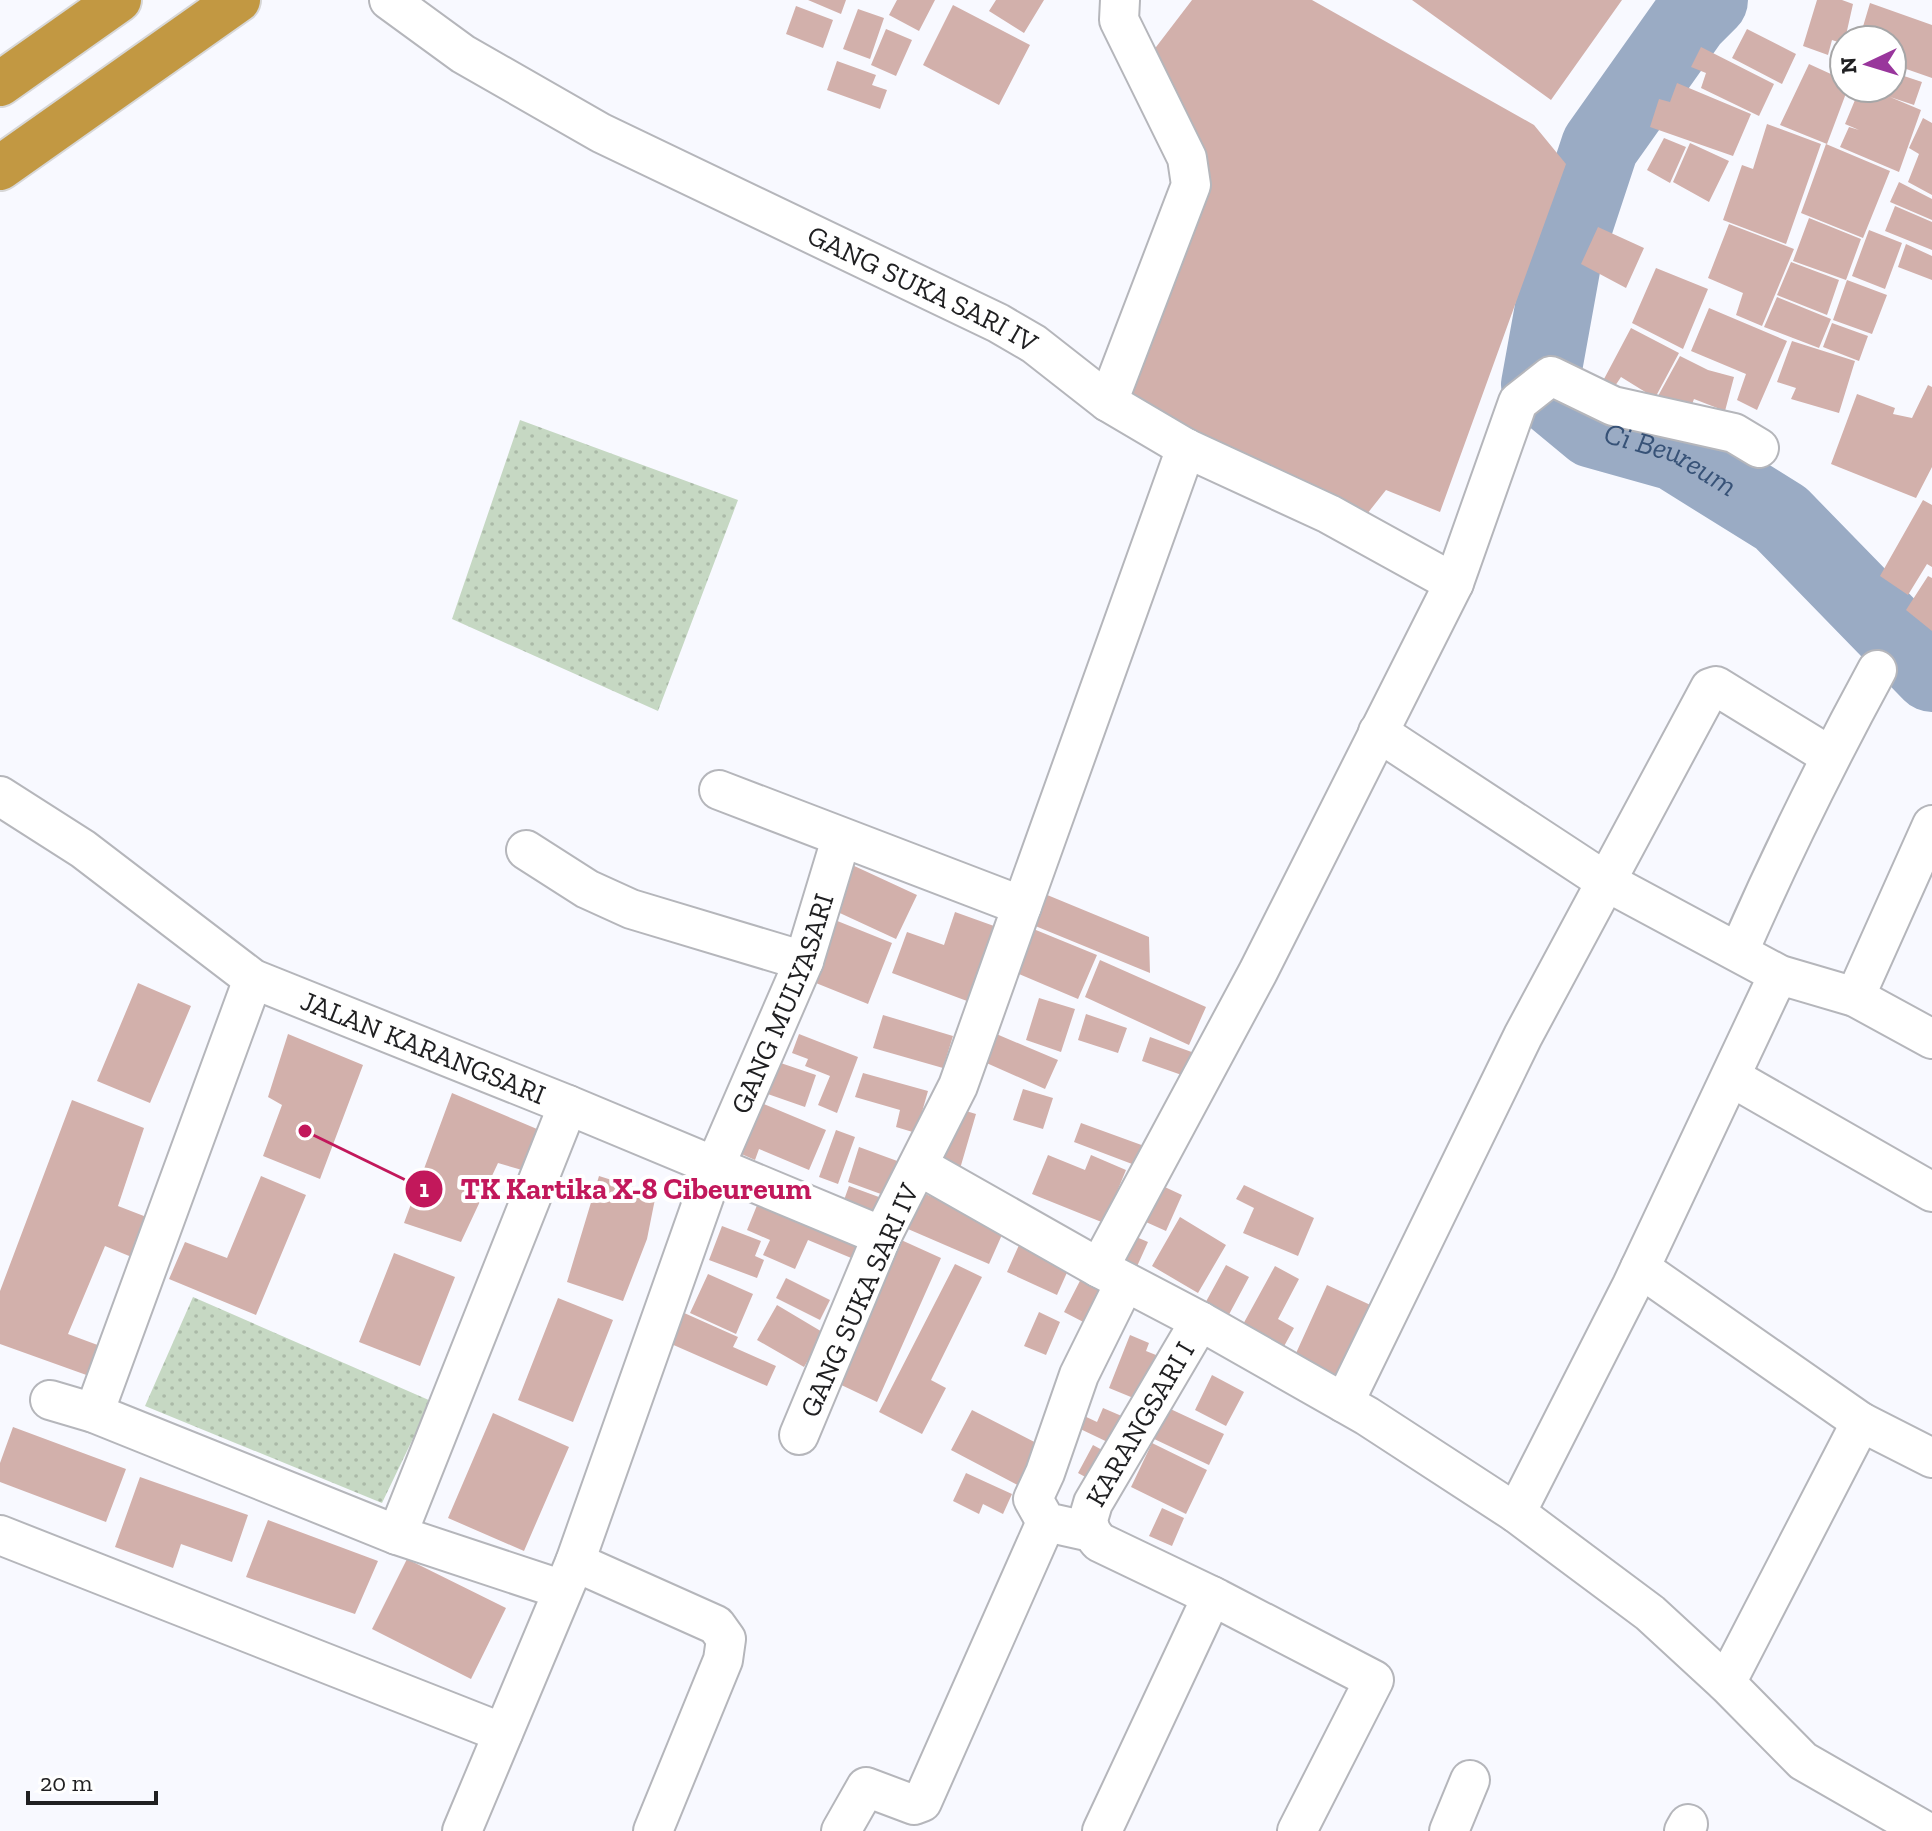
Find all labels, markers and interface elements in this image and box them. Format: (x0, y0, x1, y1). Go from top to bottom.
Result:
north arrow (1828, 24, 1908, 104)
text: N (1834, 56, 1863, 75)
street label: GANG SUKA SARI IV (802, 218, 1044, 360)
water label: Ci Beureum (1600, 415, 1744, 504)
street label: GANG MULYASARI (724, 890, 841, 1118)
street label: JALAN KARANGSARI (296, 984, 550, 1111)
callout: TK Kartika X-8 Cibeureum (404, 1162, 827, 1216)
text: TK Kartika X-8 Cibeureum (460, 1171, 812, 1207)
text: 1 (419, 1174, 429, 1203)
street label: GANG SUKA SARI IV (793, 1178, 926, 1422)
street label: KARANGSARI I (1079, 1336, 1201, 1512)
scale bar (28, 1755, 156, 1805)
text: 20 m (40, 1768, 93, 1797)

